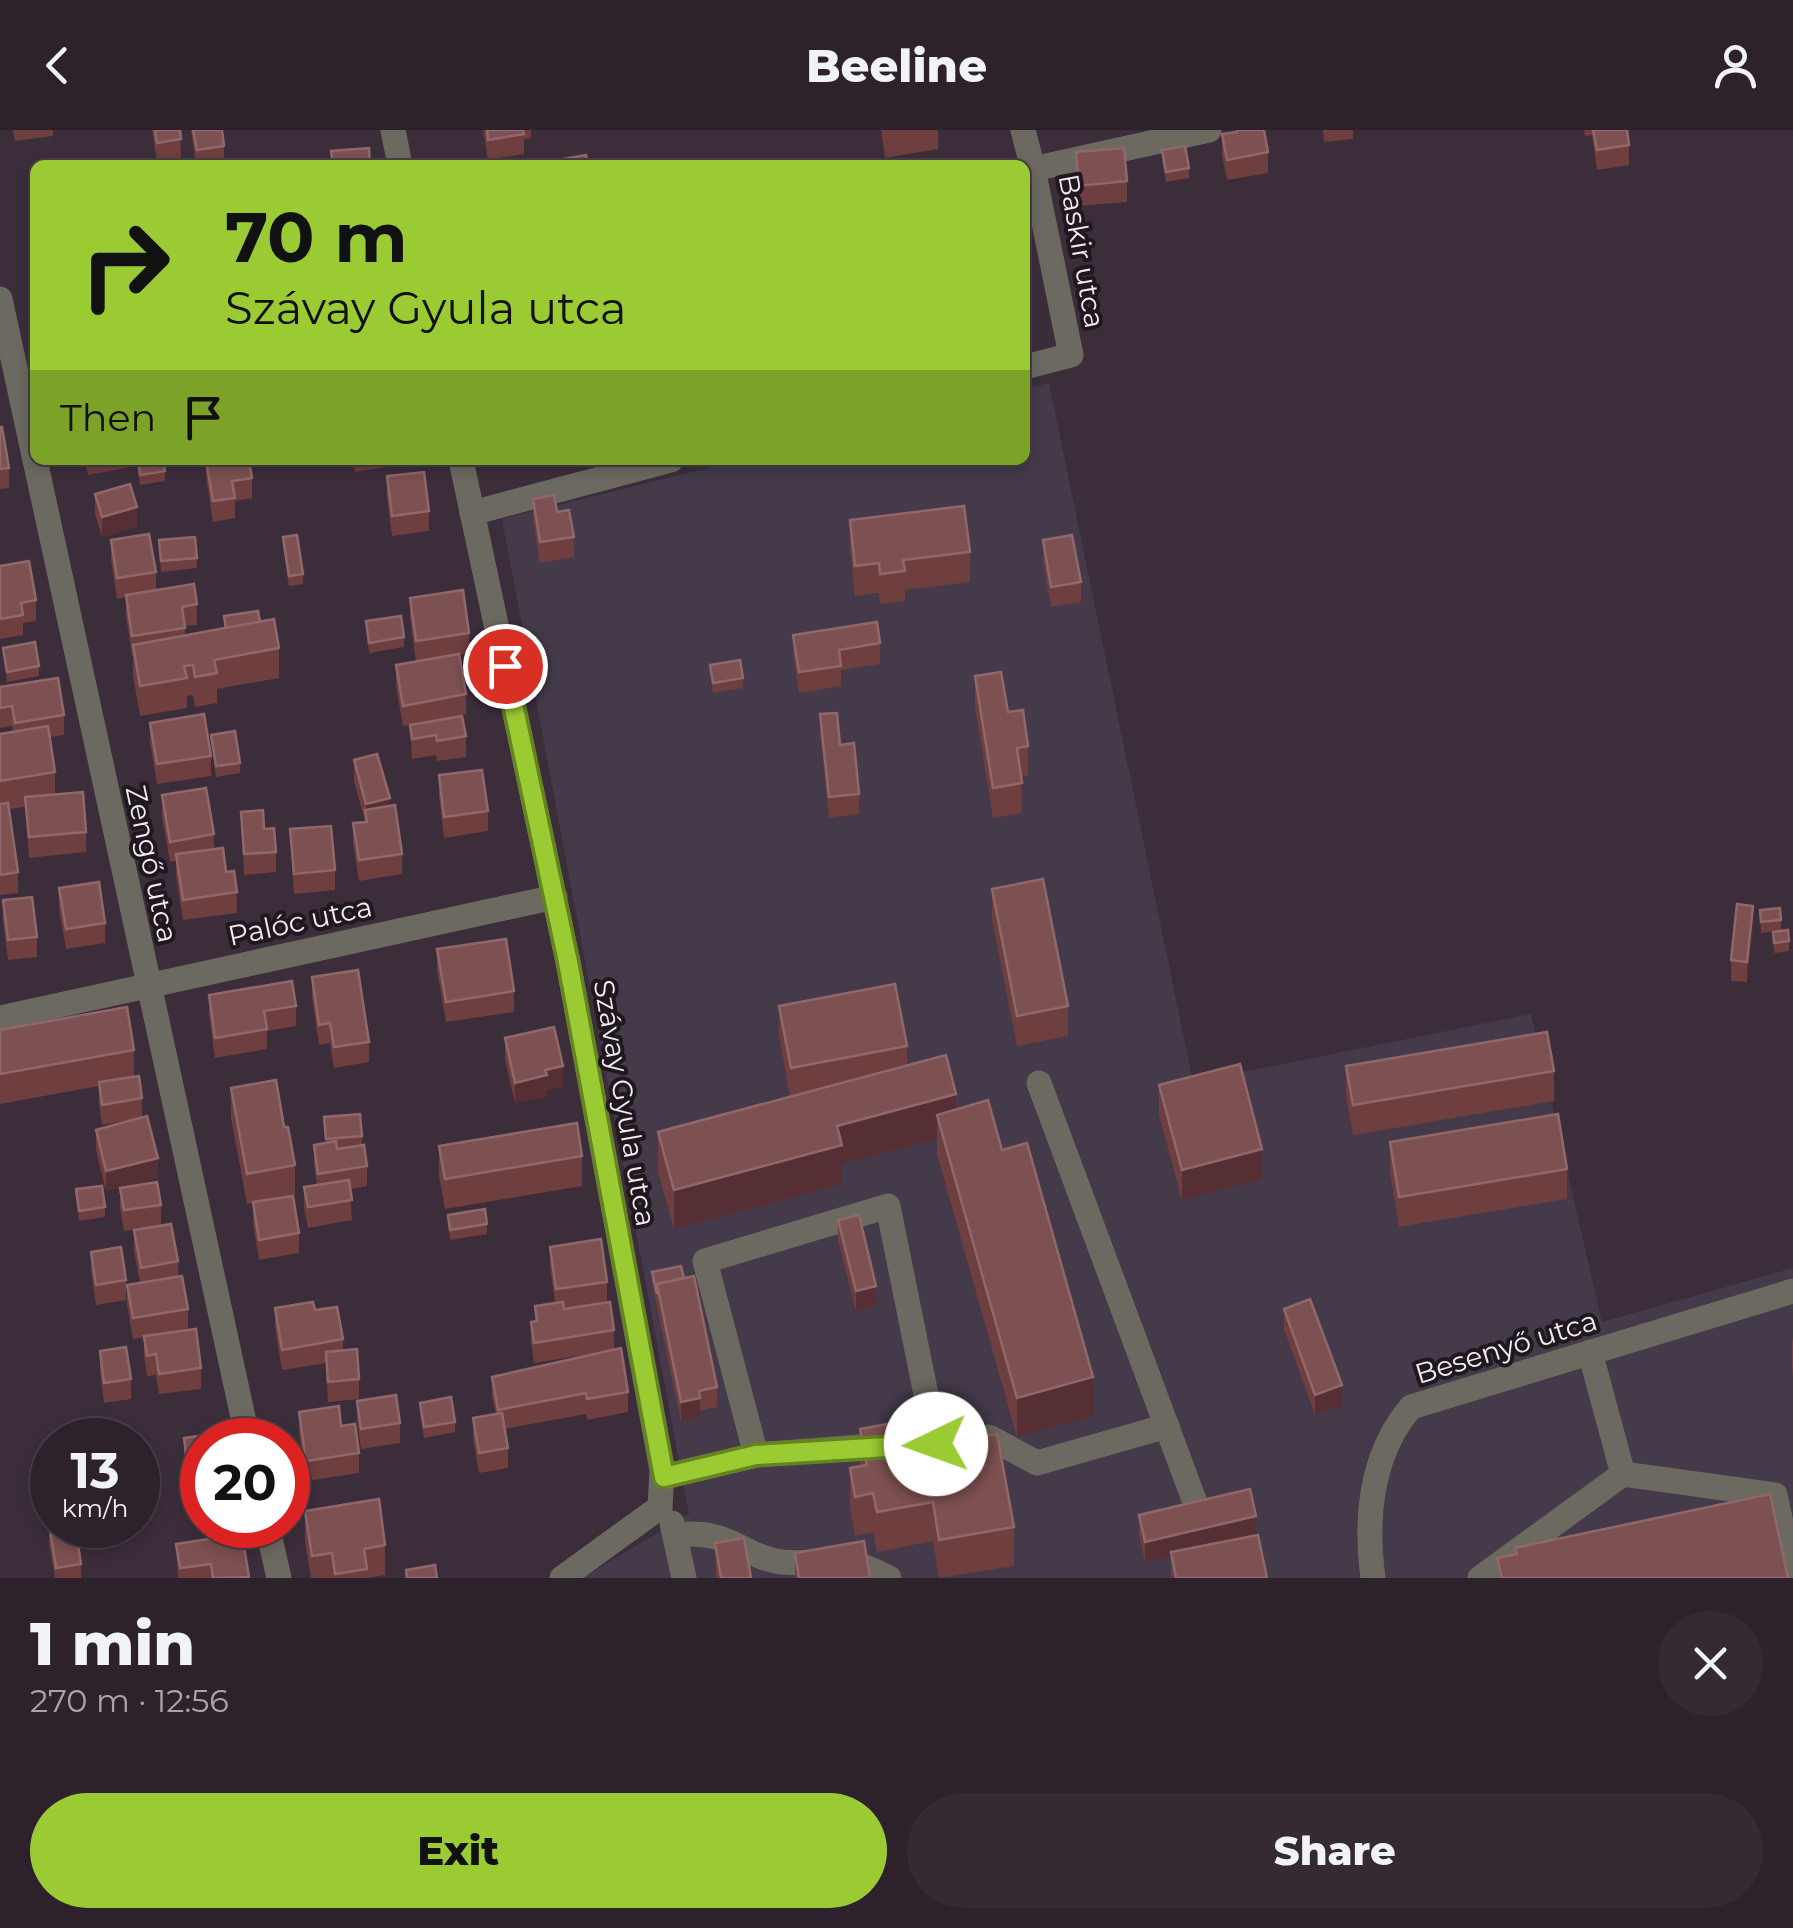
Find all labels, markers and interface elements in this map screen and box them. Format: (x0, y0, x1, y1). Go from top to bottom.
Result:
icon: back (30, 38, 85, 93)
text: Beeline (806, 38, 987, 93)
icon: person (1708, 38, 1763, 93)
street label: Baskir utca (1052, 171, 1112, 331)
text: 70 m (225, 194, 408, 280)
icon: right (60, 200, 190, 330)
text: Szávay Gyula utca (225, 280, 627, 335)
icon: arrive (176, 390, 231, 445)
text: Then (60, 394, 156, 441)
pin (463, 624, 548, 709)
icon: arrive (478, 639, 533, 694)
street label: Zengő utca (119, 782, 185, 946)
street label: Palóc utca (225, 889, 375, 953)
street label: Szávay Gyula utca (587, 977, 663, 1229)
street label: Besenyő utca (1411, 1303, 1601, 1391)
position arrow (884, 1392, 988, 1496)
speed limit sign: 20 (180, 1418, 310, 1548)
text: 13 (70, 1440, 120, 1501)
text: km/h (62, 1493, 128, 1523)
text: 1 min (30, 1607, 195, 1680)
button: close (1658, 1611, 1763, 1716)
text: 270 m · 12:56 (30, 1681, 229, 1720)
button: Exit (30, 1793, 887, 1908)
button: Share (907, 1793, 1763, 1908)

